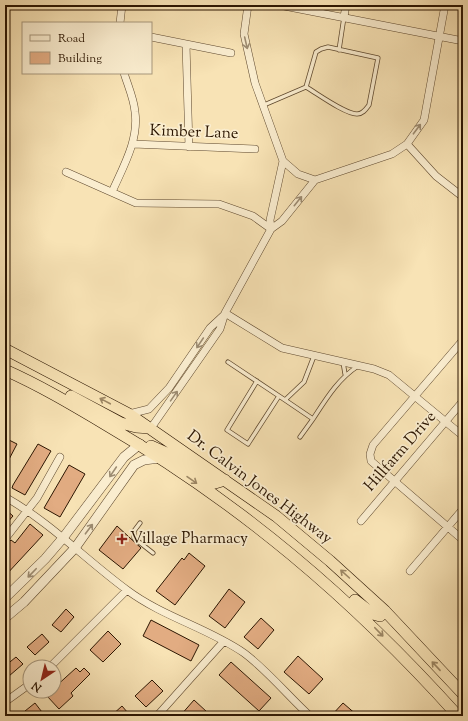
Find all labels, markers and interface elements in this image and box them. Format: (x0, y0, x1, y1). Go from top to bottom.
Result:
legend (22, 22, 152, 74)
text: Road (58, 30, 85, 48)
one-way arrow (242, 37, 250, 50)
text: Building (58, 50, 102, 68)
street label: Kimber Lane (149, 120, 239, 146)
one-way arrow (413, 124, 422, 135)
one-way arrow (294, 195, 303, 206)
one-way arrow (196, 337, 204, 348)
one-way arrow (170, 391, 178, 402)
one-way arrow (99, 397, 111, 405)
street label: Hillfarm Drive (360, 407, 442, 497)
street label: Dr. Calvin Jones Highway (181, 425, 337, 551)
one-way arrow (109, 466, 117, 477)
one-way arrow (187, 476, 198, 484)
one-way arrow (85, 523, 94, 534)
place label: Village Pharmacy (130, 528, 248, 551)
marker: Village Pharmacy (117, 534, 127, 544)
one-way arrow (27, 568, 36, 578)
one-way arrow (340, 570, 350, 579)
one-way arrow (375, 627, 384, 637)
north arrow (22, 659, 62, 699)
one-way arrow (432, 661, 441, 671)
text: N (28, 677, 46, 696)

